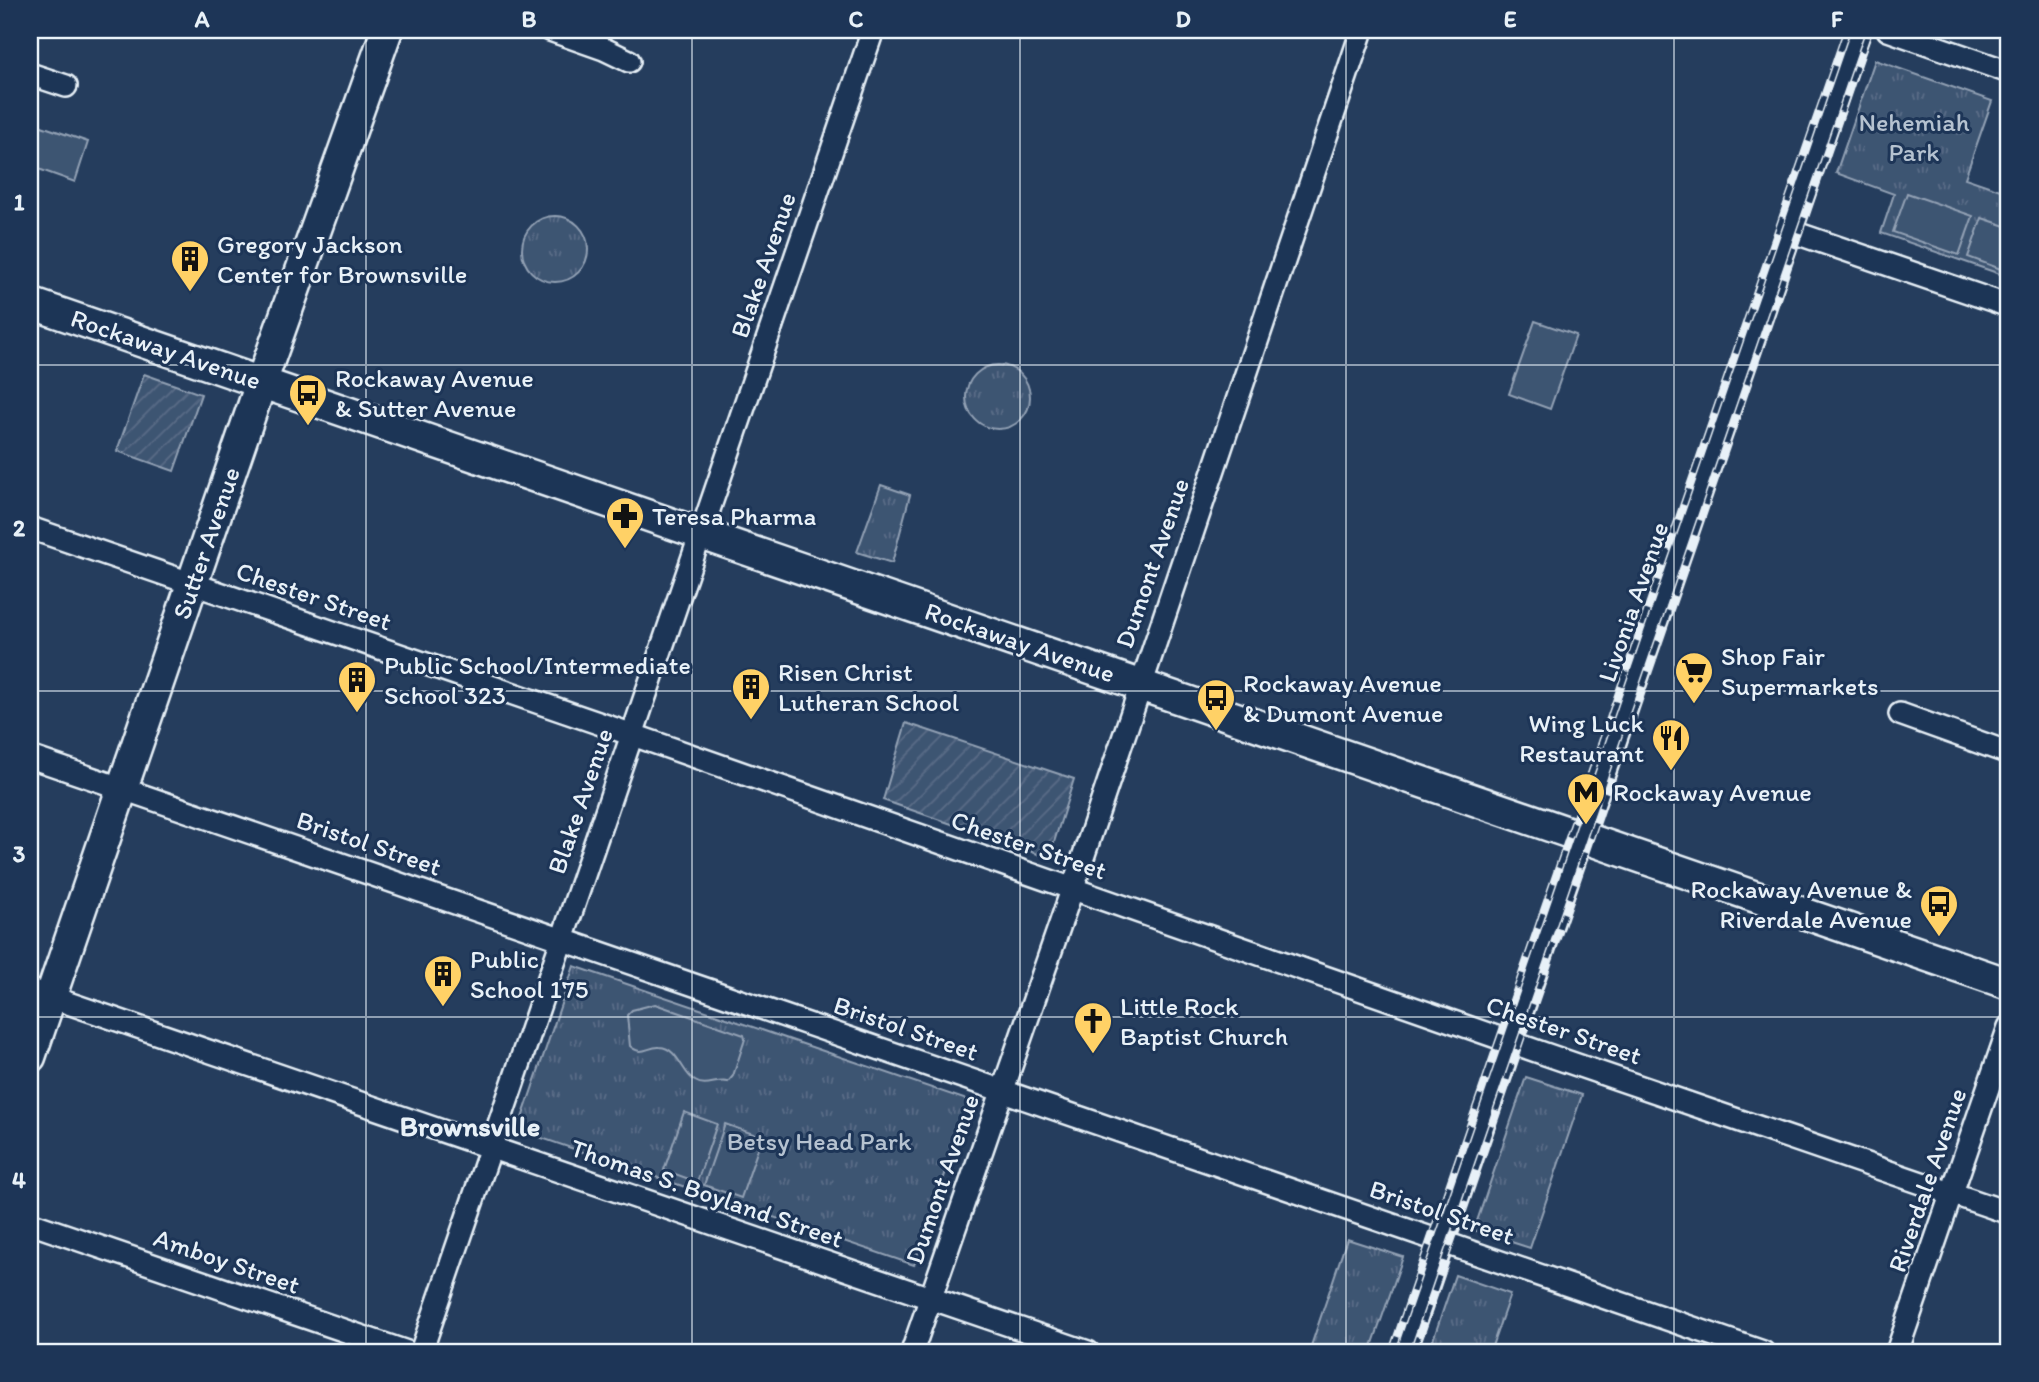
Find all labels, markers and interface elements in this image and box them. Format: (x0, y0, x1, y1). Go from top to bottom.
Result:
text: A (194, 5, 210, 33)
text: B (522, 5, 537, 33)
text: C (849, 5, 864, 33)
text: D (1175, 5, 1191, 33)
text: E (1504, 5, 1517, 33)
text: F (1831, 5, 1844, 33)
park label: Nehemiah Park (1858, 106, 1970, 168)
text: 1 (14, 188, 25, 216)
street label: Blake Avenue (723, 188, 803, 342)
place label: Gregory Jackson Center for Brownsville (217, 228, 467, 290)
building icon: Gregory Jackson Center for Brownsville (169, 238, 211, 293)
street label: Rockaway Avenue (67, 301, 265, 397)
place label: Rockaway Avenue & Sutter Avenue (335, 362, 534, 424)
bus stop icon: Rockaway Avenue & Sutter Avenue (287, 372, 329, 427)
street label: Sutter Avenue (165, 463, 247, 623)
street label: Dumont Avenue (1108, 474, 1196, 652)
pharmacy icon: Teresa Pharma (604, 495, 646, 550)
place label: Teresa Pharma (652, 500, 816, 532)
text: 2 (13, 514, 26, 542)
street label: Livonia Avenue (1591, 518, 1675, 686)
street label: Chester Street (232, 554, 396, 638)
street label: Rockaway Avenue (921, 594, 1119, 690)
place label: Shop Fair Supermarkets (1721, 640, 1879, 702)
place label: Public School/Intermediate School 323 (384, 649, 691, 711)
supermarket icon: Shop Fair Supermarkets (1673, 650, 1715, 705)
place label: Risen Christ Lutheran School (778, 656, 959, 718)
building icon: Public School/Intermediate School 323 (336, 659, 378, 714)
building icon: Risen Christ Lutheran School (730, 666, 772, 721)
place label: Rockaway Avenue & Dumont Avenue (1243, 667, 1443, 729)
bus stop icon: Rockaway Avenue & Dumont Avenue (1195, 677, 1237, 732)
place label: Wing Luck Restaurant (1519, 707, 1645, 769)
restaurant icon: Wing Luck Restaurant (1650, 717, 1692, 772)
street label: Blake Avenue (540, 724, 620, 878)
metro station icon: Rockaway Avenue (1565, 771, 1607, 826)
place label: Rockaway Avenue (1613, 776, 1812, 808)
street label: Bristol Street (292, 803, 446, 883)
street label: Chester Street (947, 803, 1111, 887)
text: 3 (13, 840, 26, 868)
place label: Rockaway Avenue & Riverdale Avenue (1690, 873, 1912, 935)
bus stop icon: Rockaway Avenue & Riverdale Avenue (1918, 883, 1960, 938)
place label: Public School 175 (470, 943, 588, 1005)
building icon: Public School 175 (422, 953, 464, 1008)
street label: Bristol Street (829, 988, 983, 1068)
street label: Chester Street (1482, 988, 1646, 1072)
place label: Little Rock Baptist Church (1120, 990, 1288, 1052)
church icon: Little Rock Baptist Church (1072, 1000, 1114, 1055)
street label: Riverdale Avenue (1881, 1084, 1973, 1276)
street label: Dumont Avenue (898, 1090, 986, 1268)
district label: Brownsville (400, 1109, 540, 1143)
park label: Betsy Head Park (727, 1125, 912, 1157)
street label: Thomas S. Boyland Street (566, 1131, 848, 1255)
text: 4 (12, 1166, 26, 1194)
street label: Bristol Street (1365, 1172, 1519, 1252)
street label: Amboy Street (150, 1221, 304, 1301)

